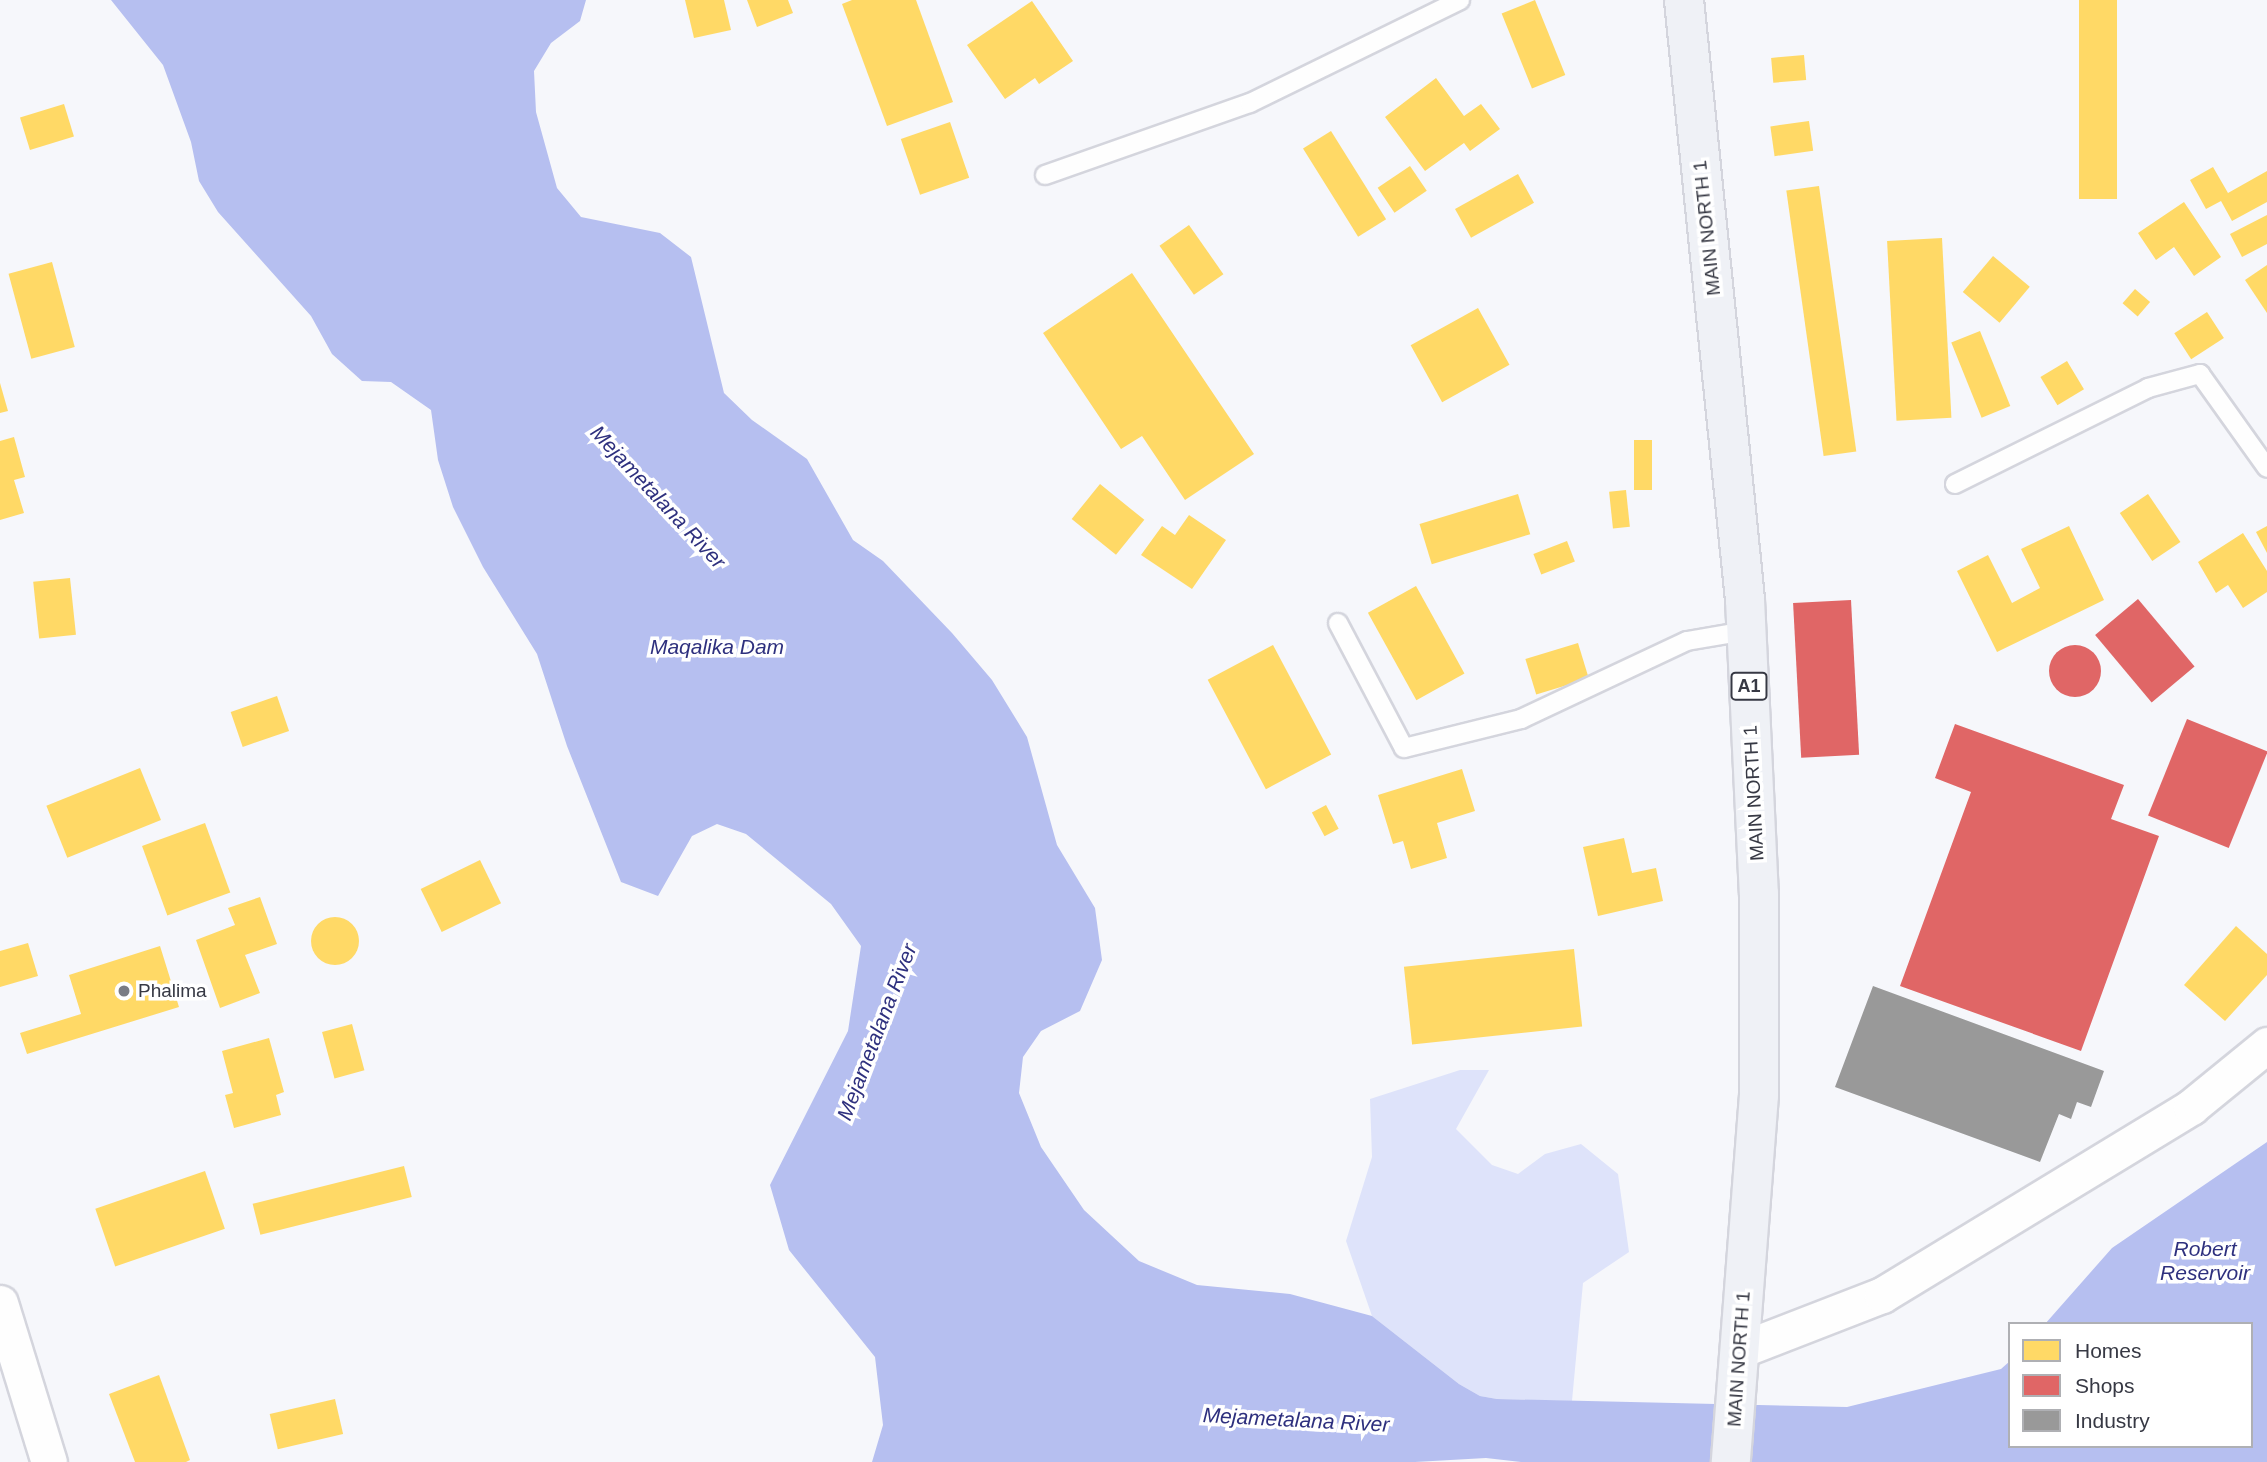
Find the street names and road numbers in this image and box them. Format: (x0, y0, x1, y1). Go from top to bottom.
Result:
street label: MAIN NORTH 1 (1689, 159, 1725, 297)
road number: A1 (1730, 672, 1768, 700)
street label: MAIN NORTH 1 (1739, 725, 1769, 861)
street label: MAIN NORTH 1 (1723, 1290, 1755, 1428)

